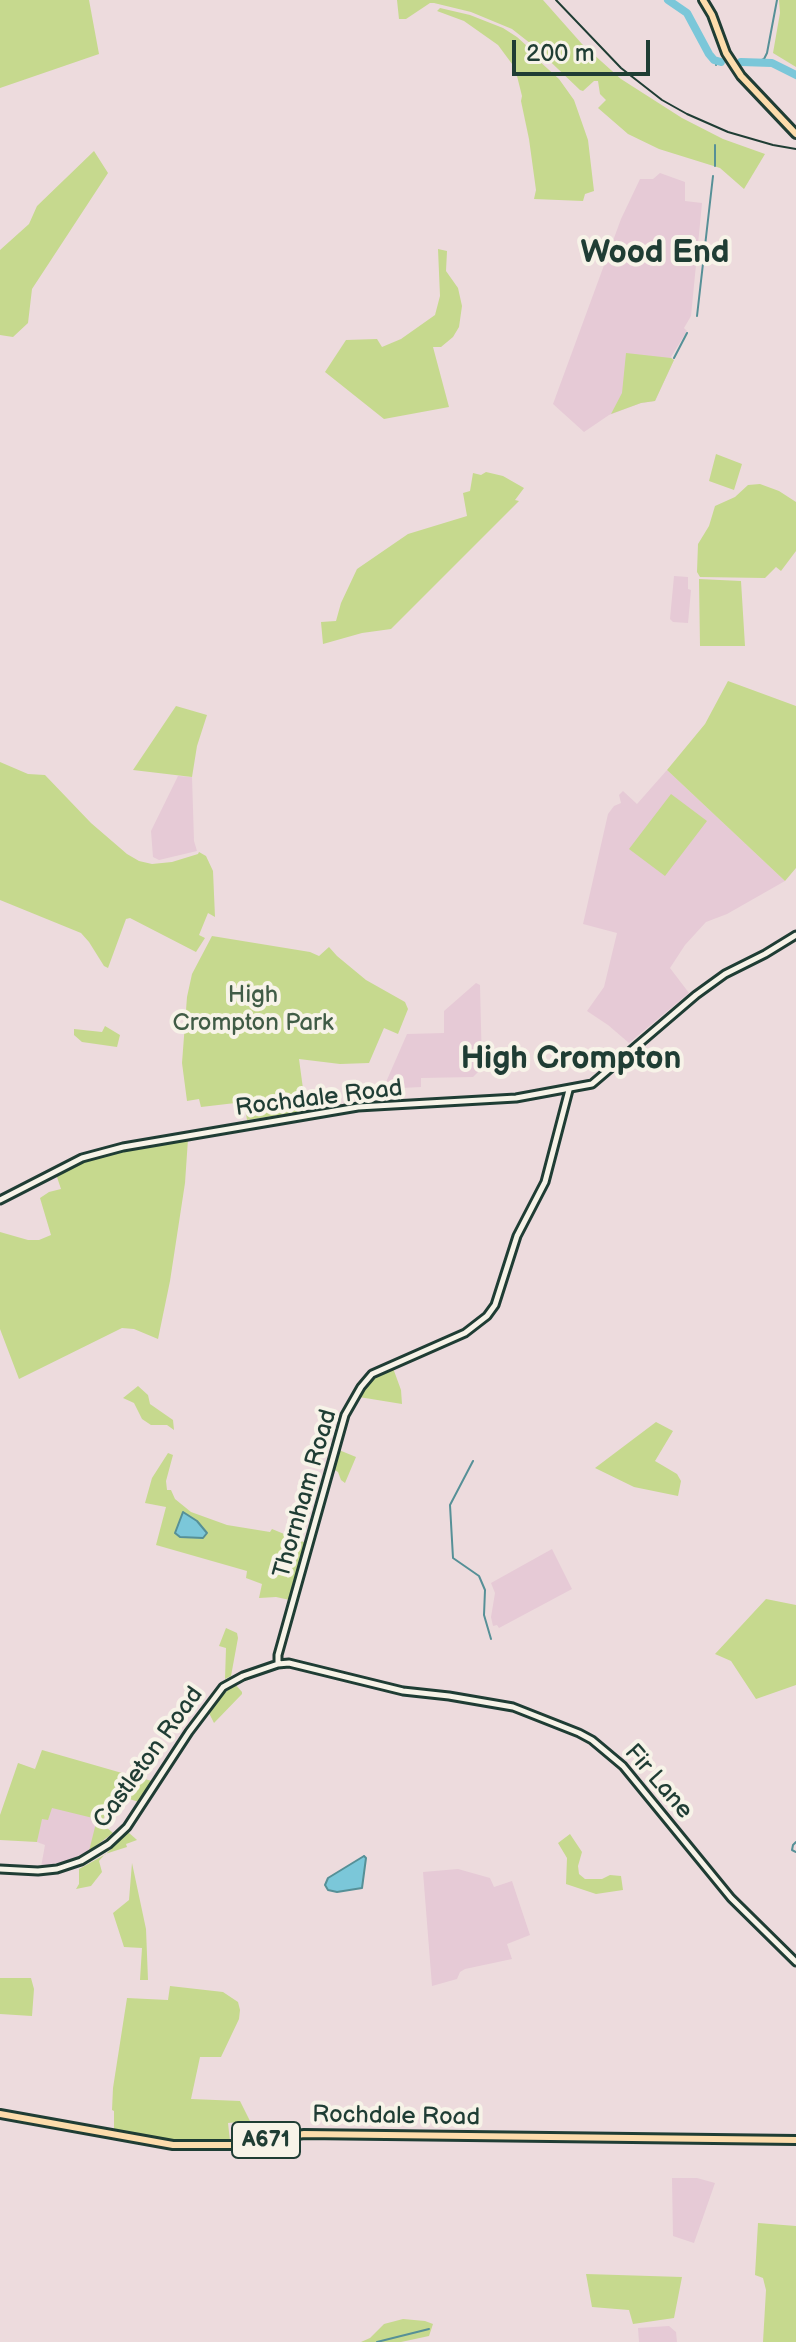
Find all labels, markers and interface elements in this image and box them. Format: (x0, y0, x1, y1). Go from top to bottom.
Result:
scale bar (516, 24, 654, 74)
text: 200 m (526, 39, 595, 68)
district label: Wood End (580, 235, 730, 273)
park label: High Crompton Park (173, 982, 333, 1038)
district label: High Crompton (461, 1041, 681, 1079)
street label: Rochdale Road (234, 1074, 404, 1124)
street label: Thornham Road (268, 1406, 344, 1582)
street label: Castleton Road (88, 1682, 210, 1834)
street label: Fir Lane (618, 1739, 698, 1825)
street label: Rochdale Road (312, 2101, 480, 2133)
road number: A671 (232, 2122, 300, 2158)

